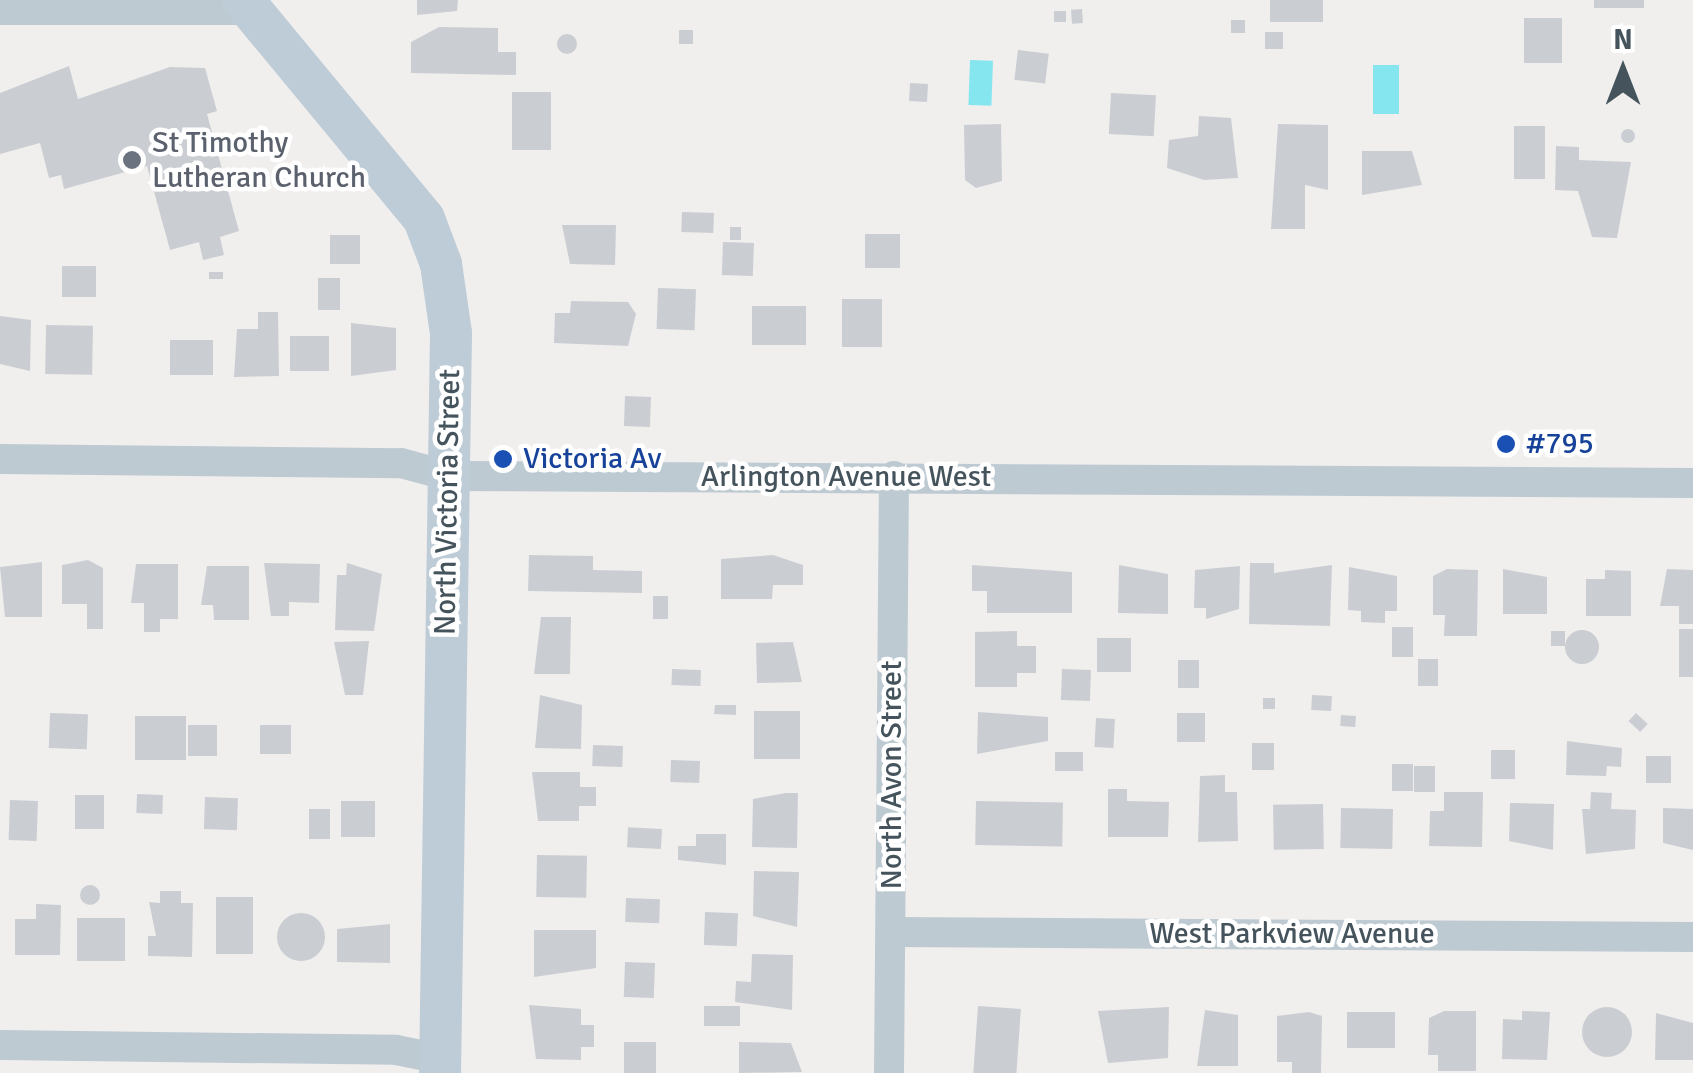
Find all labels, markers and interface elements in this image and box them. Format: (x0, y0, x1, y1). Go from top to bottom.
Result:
north arrow (1573, 20, 1673, 120)
text: N (1613, 23, 1633, 57)
place label: St Timothy Lutheran Church (152, 125, 366, 196)
marker: St Timothy Lutheran Church (121, 149, 143, 171)
street label: North Victoria Street (428, 369, 468, 635)
place label: #795 (1526, 426, 1594, 462)
marker: #795 (1495, 433, 1517, 455)
place label: Victoria Av (523, 441, 661, 477)
marker: Victoria Av (492, 448, 514, 470)
street label: Arlington Avenue West (701, 459, 991, 495)
street label: North Avon Street (874, 661, 910, 889)
street label: West Parkview Avenue (1149, 916, 1435, 952)

